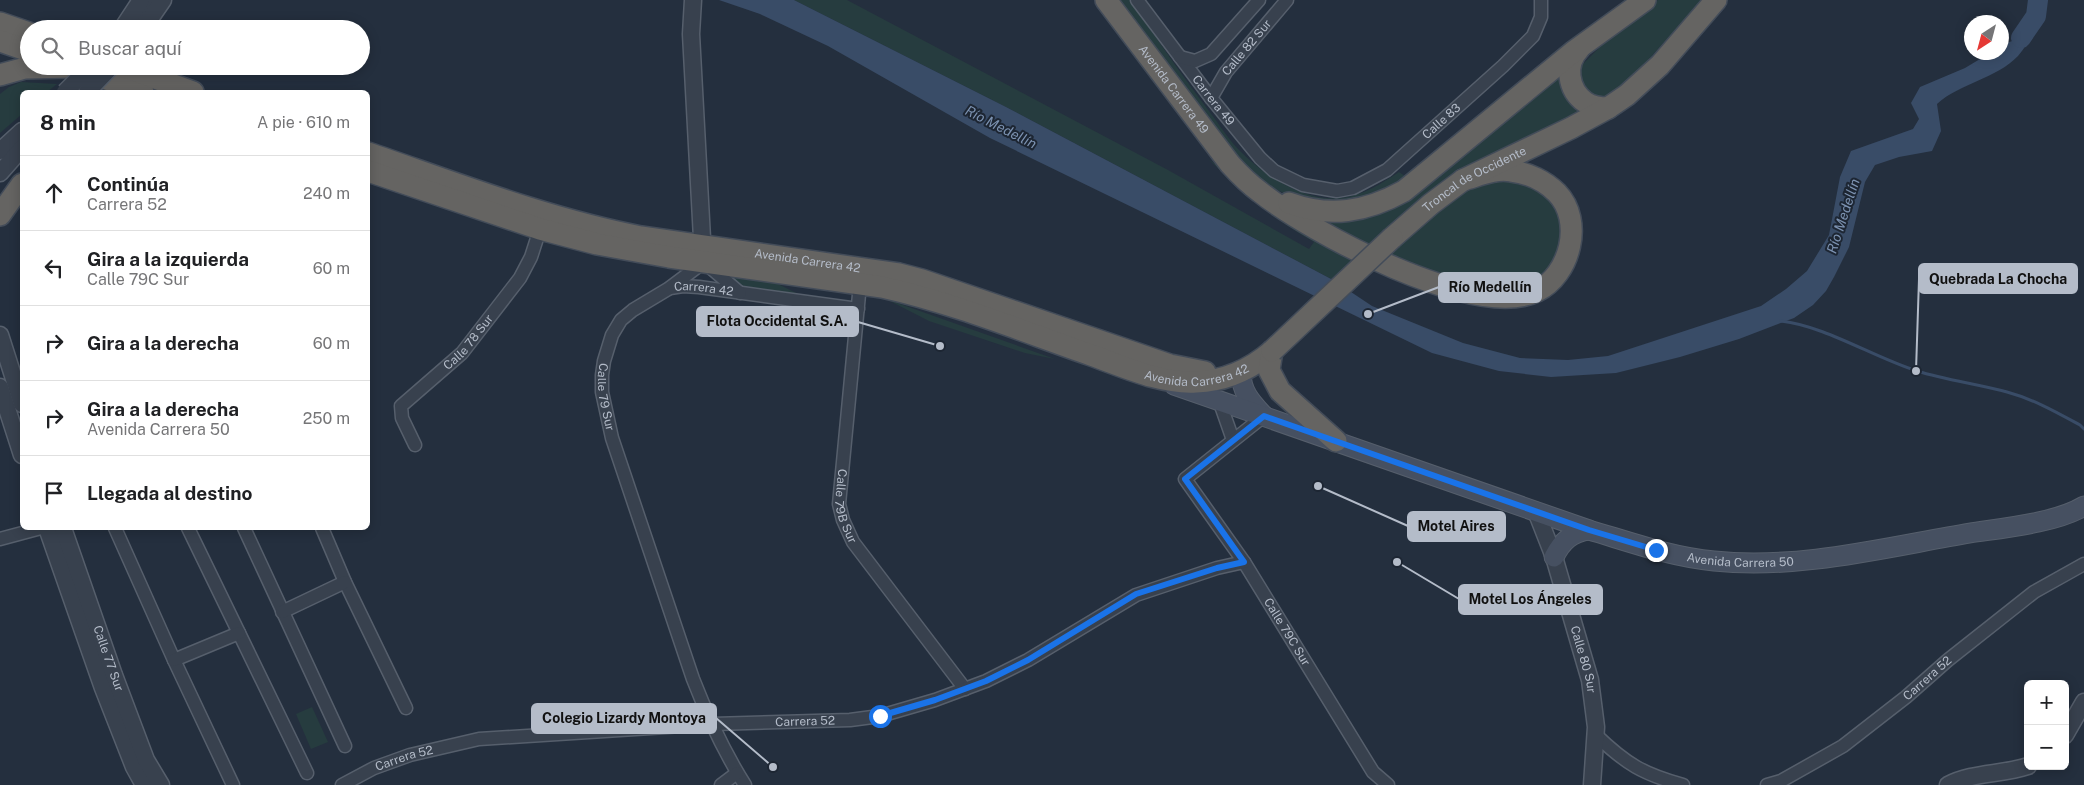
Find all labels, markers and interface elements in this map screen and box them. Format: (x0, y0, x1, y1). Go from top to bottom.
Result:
north arrow (1964, 15, 2009, 60)
street label: Calle 82 Sur (1219, 17, 1274, 78)
search box (20, 20, 370, 75)
icon: search (38, 34, 66, 62)
text: Buscar aquí (78, 37, 182, 59)
street label: Avenida Carrera 49 (1136, 42, 1211, 136)
street label: Carrera 49 (1189, 72, 1237, 128)
street label: Calle 83 (1419, 100, 1463, 142)
water label: Río Medellín (963, 102, 1039, 152)
text: 8 min (40, 110, 96, 135)
text: A pie · 610 m (257, 113, 350, 132)
street label: Troncal de Occidente (1420, 144, 1529, 215)
text: Continúa (87, 173, 169, 195)
water label: Río Medellín (1823, 176, 1863, 256)
icon: ahead (40, 179, 68, 207)
text: 240 m (303, 184, 350, 203)
text: Carrera 52 (87, 195, 167, 214)
street label: Avenida Carrera 42 (753, 246, 861, 275)
text: Gira a la izquierda (87, 248, 249, 270)
icon: left (40, 254, 68, 282)
text: 60 m (313, 259, 350, 278)
callout: Quebrada La Chocha (1919, 264, 2077, 293)
text: Calle 79C Sur (87, 270, 189, 289)
text: Quebrada La Chocha (1929, 271, 2067, 287)
callout: Río Medellín (1439, 273, 1541, 302)
street label: Carrera 42 (673, 279, 734, 299)
text: Río Medellín (1449, 279, 1531, 295)
callout: Flota Occidental S.A. (697, 307, 858, 336)
street label: Calle 78 Sur (441, 312, 496, 373)
text: Flota Occidental S.A. (707, 313, 847, 329)
icon: right (40, 329, 68, 357)
text: Gira a la derecha (87, 332, 239, 354)
text: 60 m (313, 334, 350, 353)
street label: Avenida Carrera 42 (1143, 361, 1251, 389)
street label: Calle 79 Sur (595, 362, 617, 432)
text: Gira a la derecha (87, 398, 239, 420)
icon: right (40, 404, 68, 432)
text: 250 m (303, 409, 350, 428)
text: Avenida Carrera 50 (87, 420, 230, 439)
street label: Calle 79B Sur (832, 468, 860, 546)
icon: arrive (40, 479, 68, 507)
text: Llegada al destino (87, 482, 252, 504)
callout: Motel Aires (1408, 512, 1505, 541)
text: Motel Aires (1417, 518, 1495, 534)
route end (1645, 539, 1668, 562)
street label: Avenida Carrera 50 (1686, 550, 1794, 570)
callout: Motel Los Ángeles (1459, 585, 1602, 614)
text: Motel Los Ángeles (1468, 590, 1592, 607)
street label: Calle 79C Sur (1261, 596, 1313, 669)
street label: Calle 77 Sur (90, 624, 127, 693)
street label: Calle 80 Sur (1568, 624, 1599, 694)
street label: Carrera 52 (1900, 653, 1954, 703)
map controls (2024, 680, 2069, 770)
button: + (2024, 680, 2069, 725)
callout: Colegio Lizardy Montoya (532, 704, 716, 733)
route start (869, 705, 892, 728)
text: Colegio Lizardy Montoya (542, 710, 706, 726)
street label: Carrera 52 (775, 713, 835, 729)
button: − (2024, 725, 2069, 770)
street label: Carrera 52 (373, 743, 434, 774)

